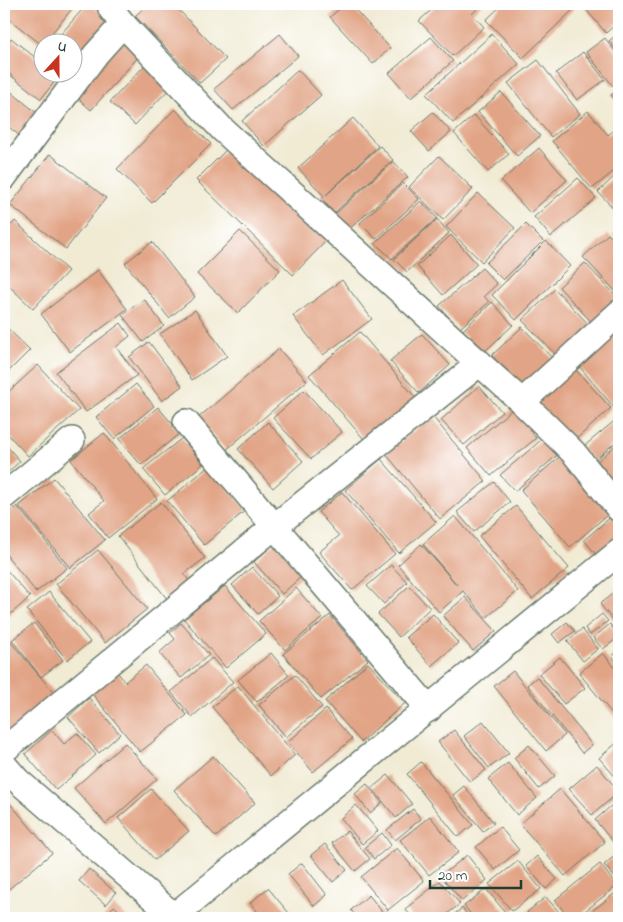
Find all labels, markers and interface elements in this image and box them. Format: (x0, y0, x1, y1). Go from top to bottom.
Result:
north arrow (32, 32, 82, 82)
text: U (54, 36, 70, 59)
scale bar (430, 857, 522, 889)
text: 20 m (438, 865, 468, 887)

